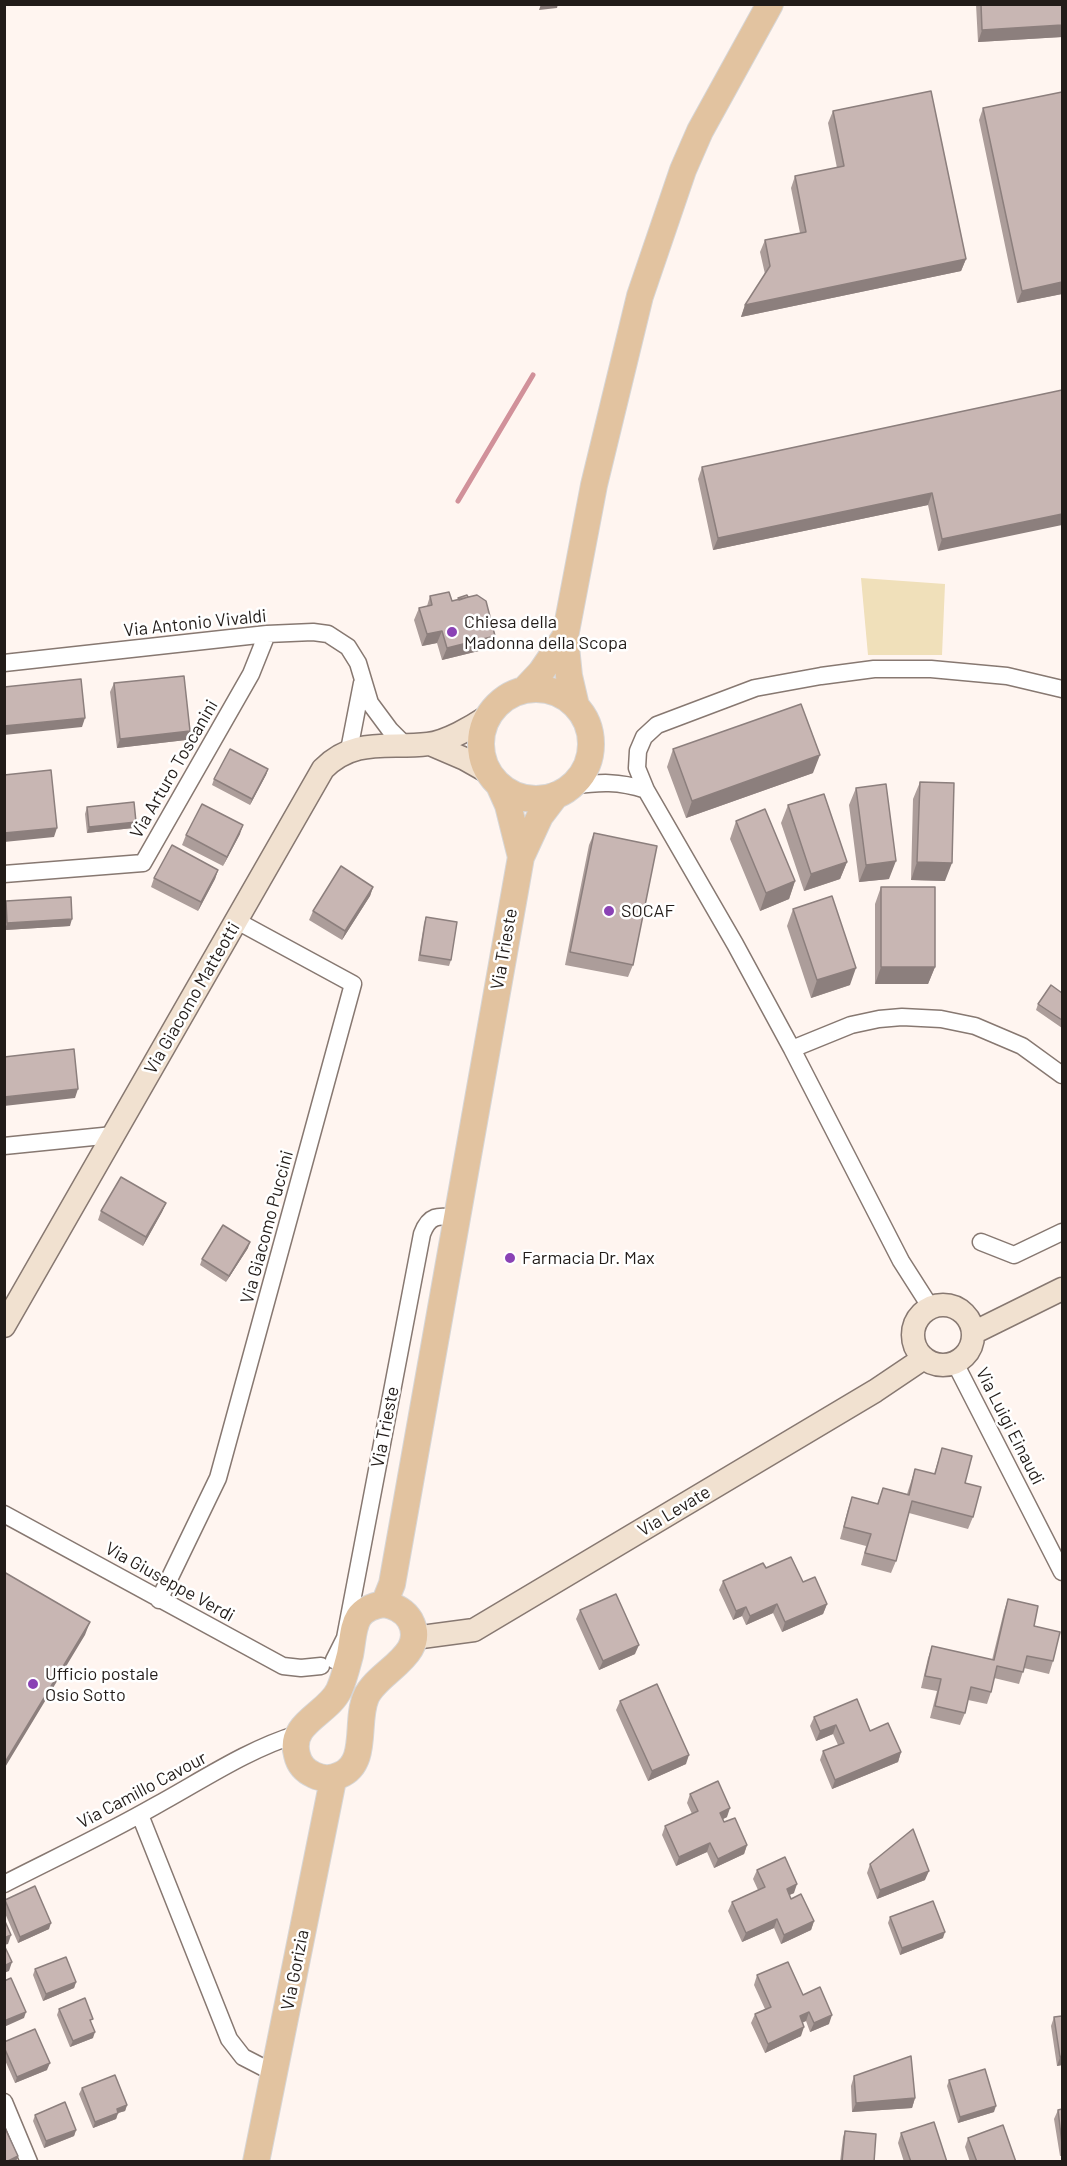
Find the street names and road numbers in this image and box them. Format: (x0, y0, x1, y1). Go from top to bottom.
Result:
street label: Via Antonio Vivaldi (122, 605, 268, 641)
street label: Via Arturo Toscanini (126, 696, 222, 842)
street label: Via Trieste (486, 907, 522, 991)
street label: Via Giacomo Matteotti (140, 918, 244, 1078)
street label: Via Giacomo Puccini (236, 1148, 298, 1306)
street label: Via Luigi Einaudi (971, 1364, 1049, 1488)
street label: Via Trieste (367, 1385, 403, 1469)
street label: Via Levate (634, 1481, 714, 1541)
street label: Via Giuseppe Verdi (102, 1537, 238, 1627)
street label: Via Camillo Cavour (74, 1747, 210, 1833)
street label: Via Gorizia (277, 1928, 313, 2012)

